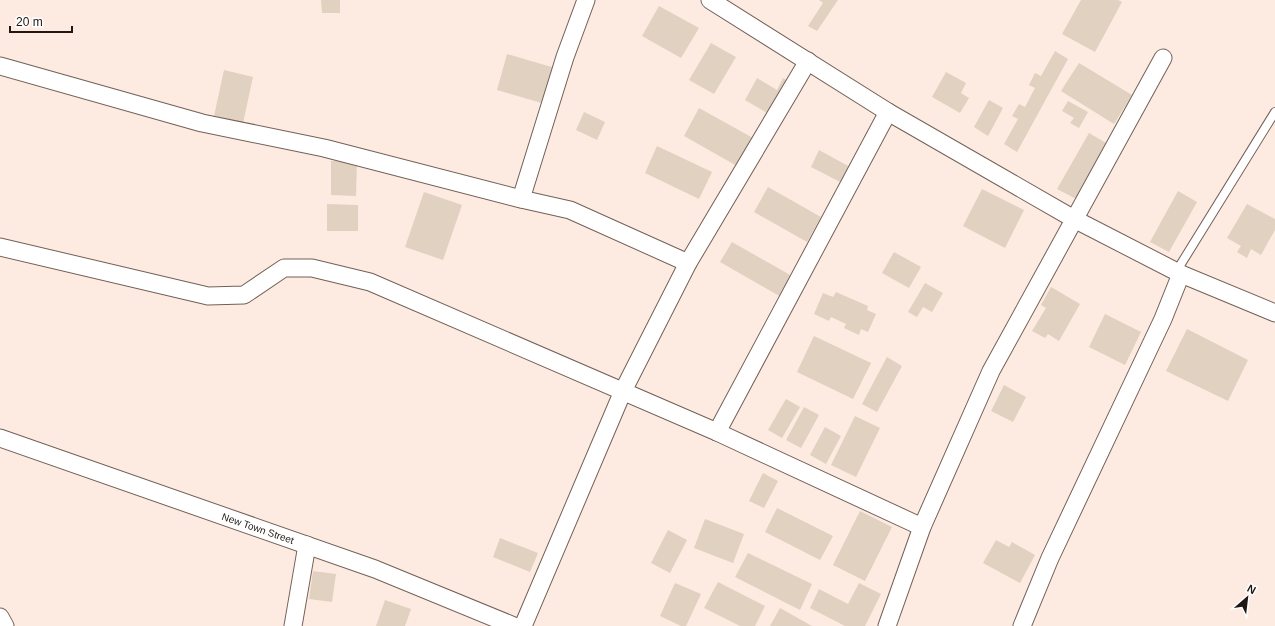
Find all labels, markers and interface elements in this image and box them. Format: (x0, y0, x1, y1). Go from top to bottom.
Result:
scale bar (10, 8, 72, 34)
text: 20 m (16, 15, 43, 29)
street label: New Town Street (220, 511, 295, 546)
north arrow (1227, 578, 1267, 618)
text: N (1245, 582, 1258, 596)

